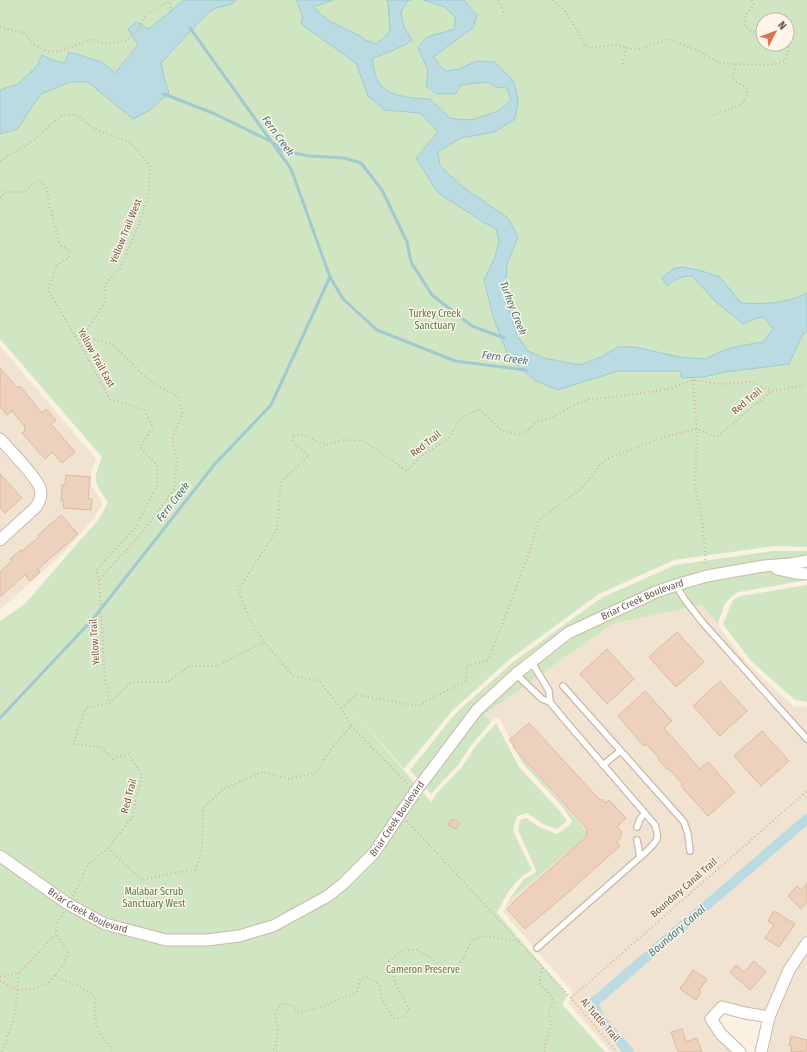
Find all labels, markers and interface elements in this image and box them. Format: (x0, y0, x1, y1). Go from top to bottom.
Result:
north arrow (755, 12, 795, 52)
text: N (775, 19, 789, 32)
water label: Fern Creek (259, 113, 297, 159)
street label: Yellow Trail West (108, 196, 145, 265)
water label: Turkey Creek (497, 279, 529, 337)
park label: Turkey Creek Sanctuary (409, 308, 461, 332)
street label: Yellow Trail East (75, 326, 117, 390)
water label: Fern Creek (481, 348, 529, 368)
street label: Red Trail (730, 385, 765, 417)
street label: Red Trail (408, 428, 444, 460)
water label: Fern Creek (154, 479, 193, 524)
street label: Briar Creek Boulevard (599, 577, 685, 623)
street label: Yellow Trail (87, 618, 103, 666)
street label: Red Trail (119, 777, 139, 815)
street label: Briar Creek Boulevard (368, 779, 427, 859)
street label: Boundary Canal Trail (648, 856, 720, 920)
street label: Briar Creek Boulevard (45, 886, 129, 936)
park label: Malabar Scrub Sanctuary West (123, 886, 186, 910)
water label: Boundary Canal (646, 903, 708, 959)
park label: Cameron Preserve (386, 964, 460, 976)
street label: Al Tuttle Trail (578, 996, 622, 1044)

